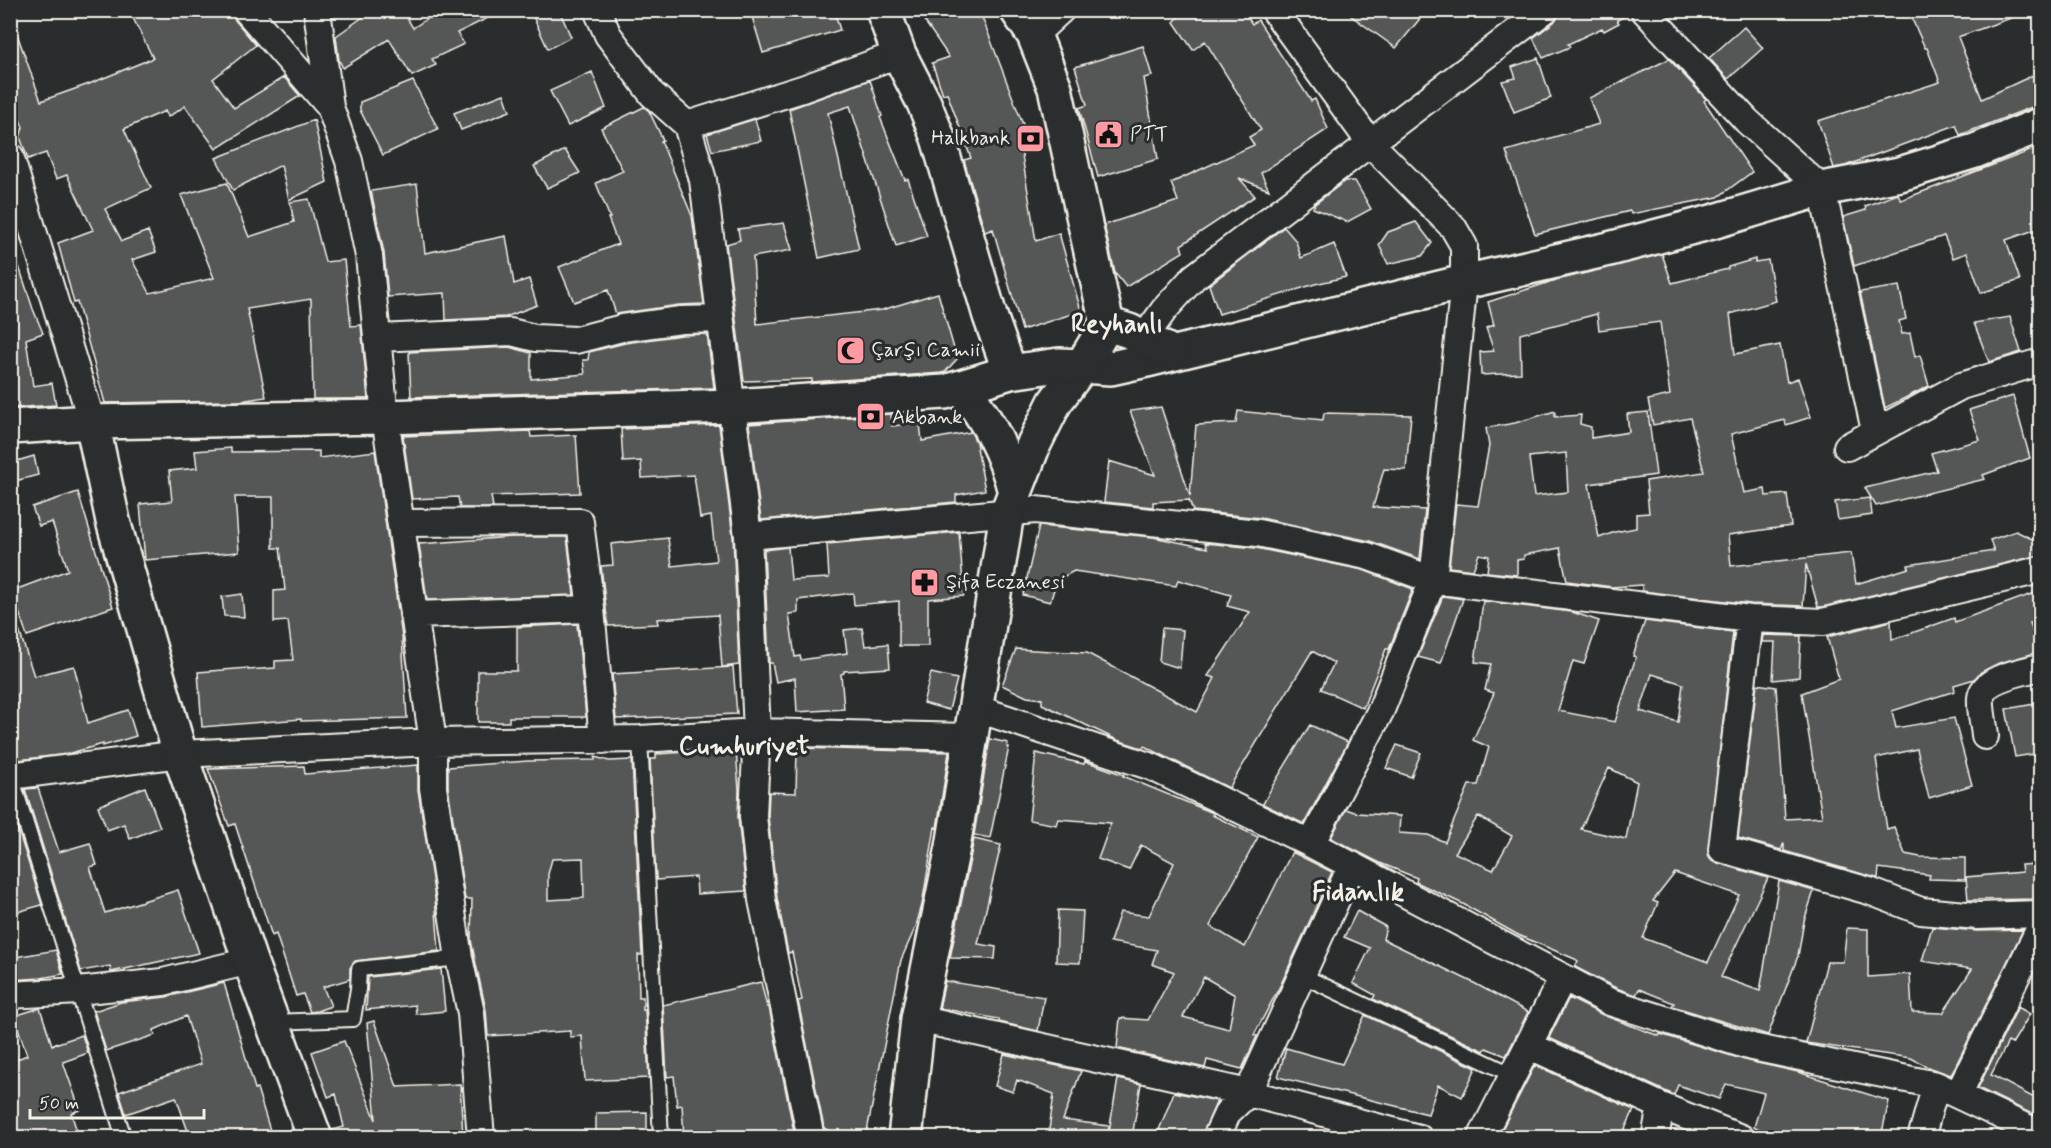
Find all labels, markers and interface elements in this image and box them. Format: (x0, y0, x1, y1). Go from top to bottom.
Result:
public building icon: PTT (1093, 118, 1125, 150)
place label: PTT (1130, 121, 1168, 148)
bank icon: Halkbank (1015, 122, 1047, 154)
place label: Halkbank (931, 125, 1010, 152)
district label: Reyhanlı (1071, 308, 1163, 342)
mosque icon: Çarşı Camii (834, 334, 866, 366)
place label: Çarşı Camii (871, 337, 980, 364)
bank icon: Akbank (855, 401, 887, 433)
place label: Akbank (892, 404, 962, 431)
pharmacy icon: Şifa Eczanesi (909, 566, 941, 598)
place label: Şifa Eczanesi (946, 569, 1065, 596)
district label: Cumhuriyet (679, 730, 809, 764)
district label: Fidanlık (1312, 876, 1404, 910)
scale bar (30, 1082, 204, 1120)
text: 50 m (39, 1092, 79, 1116)

